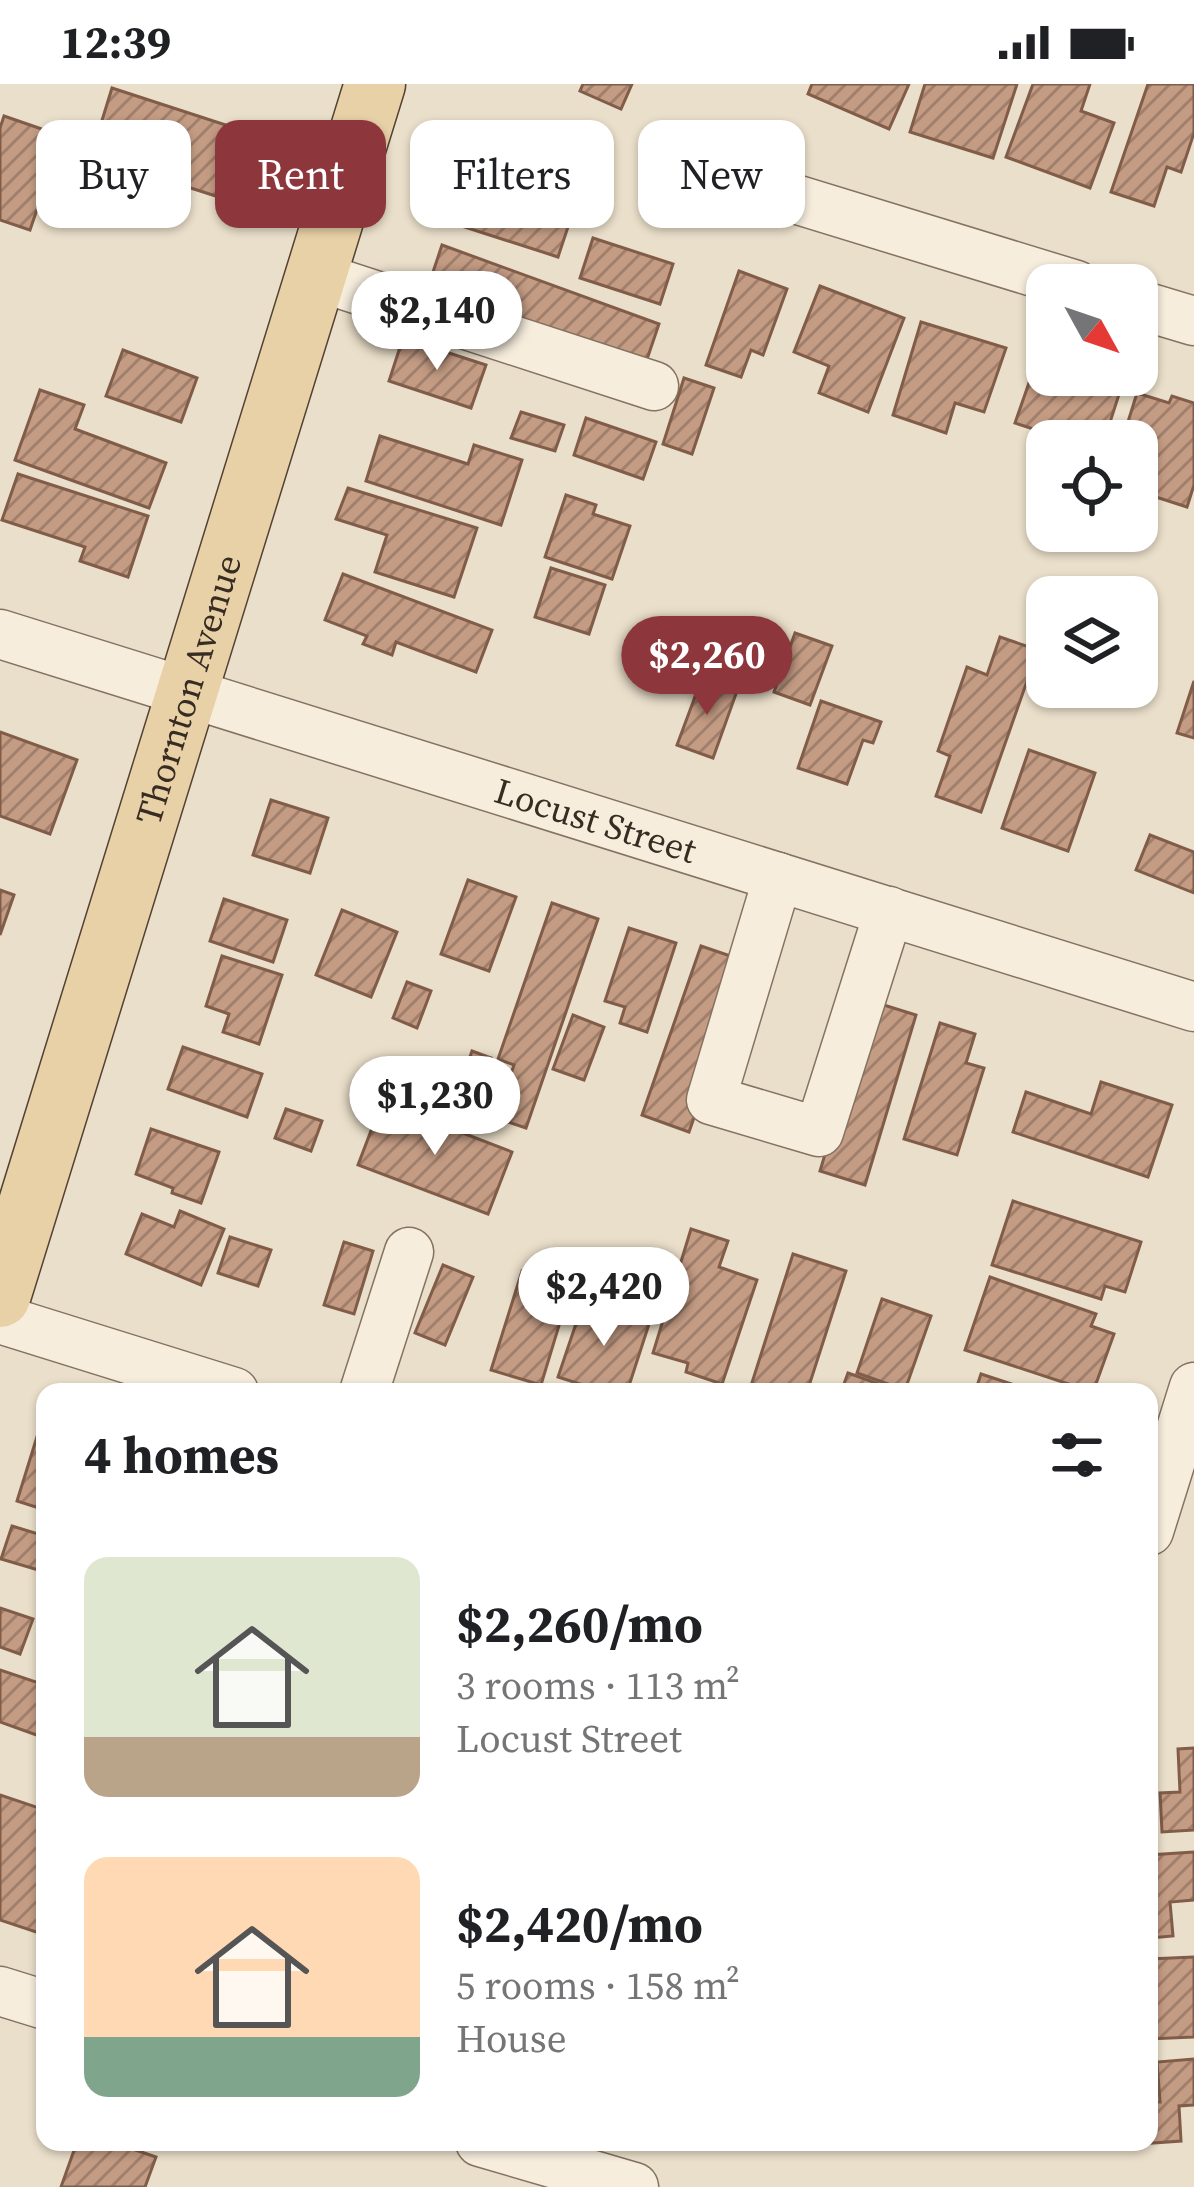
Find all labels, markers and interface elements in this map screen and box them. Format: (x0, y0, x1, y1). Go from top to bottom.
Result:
text: 12:39 (60, 11, 171, 73)
chip: Buy (36, 120, 191, 228)
chip: Rent (215, 120, 386, 228)
chip: Filters (410, 120, 614, 228)
chip: New (638, 120, 805, 228)
north arrow (1026, 264, 1158, 396)
map controls (1026, 264, 1158, 708)
pin: $2,140 (339, 271, 535, 373)
text: $2,140 (378, 283, 496, 336)
button: locate (1026, 420, 1158, 552)
street label: Thornton Avenue (124, 549, 253, 830)
button: layers (1026, 576, 1158, 708)
pin: $2,260 (609, 616, 805, 718)
text: $2,260 (648, 628, 766, 681)
street label: Locust Street (489, 766, 703, 875)
pin: $1,230 (337, 1056, 533, 1158)
text: $1,230 (376, 1068, 494, 1121)
pin: $2,420 (506, 1247, 702, 1349)
text: $2,420 (545, 1259, 663, 1312)
text: 4 homes (84, 1420, 279, 1490)
icon: filters (1044, 1422, 1110, 1488)
text: $2,260/mo (456, 1589, 703, 1659)
icon: home (180, 1605, 324, 1749)
text: 3 rooms · 113 m² (456, 1659, 740, 1712)
text: Locust Street (456, 1712, 682, 1765)
text: $2,420/mo (456, 1889, 703, 1959)
icon: home (180, 1905, 324, 2049)
text: 5 rooms · 158 m² (456, 1959, 740, 2012)
text: House (456, 2012, 567, 2065)

